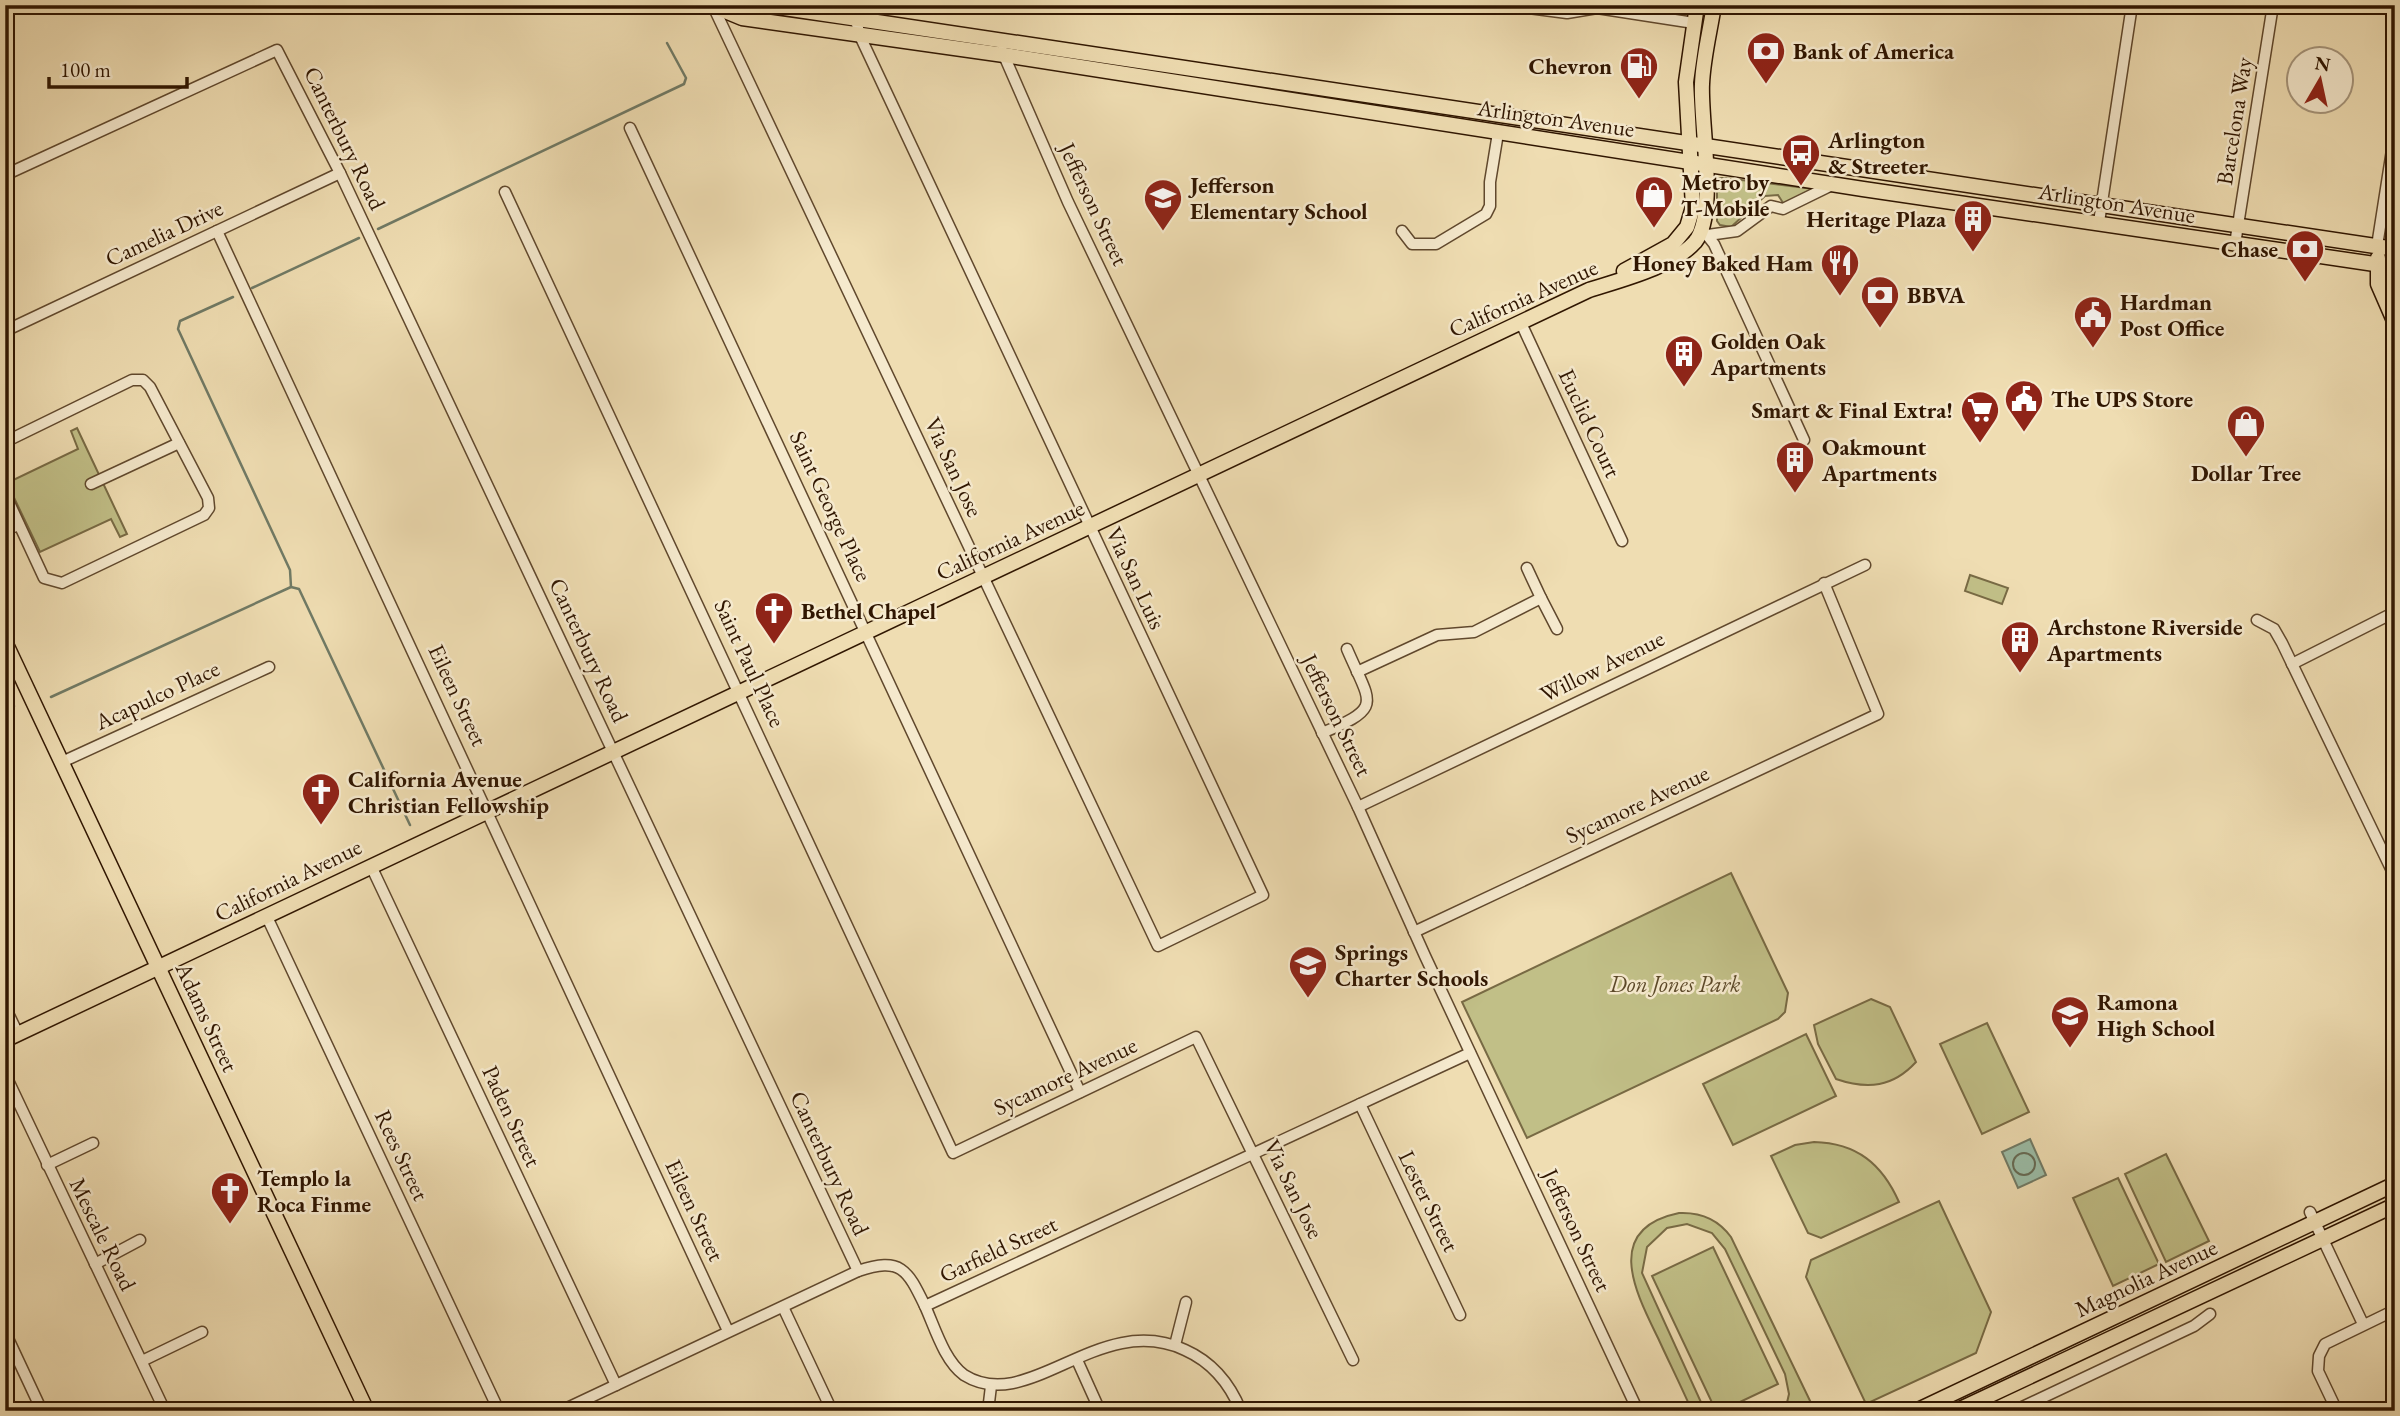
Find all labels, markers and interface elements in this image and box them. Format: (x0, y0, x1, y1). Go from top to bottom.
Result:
bank icon: Bank of America (1745, 30, 1787, 85)
place label: Bank of America (1793, 36, 1955, 66)
fuel station icon: Chevron (1618, 45, 1660, 100)
scale bar (49, 46, 187, 90)
north arrow (2284, 46, 2354, 116)
text: N (2313, 50, 2333, 77)
place label: Chevron (1529, 51, 1612, 81)
street label: Barcelona Way (2209, 54, 2259, 187)
text: 100 m (60, 56, 111, 83)
street label: Canterbury Road (297, 61, 393, 215)
street label: Arlington Avenue (1475, 92, 1636, 144)
place label: Arlington & Streeter (1827, 125, 1928, 181)
bus stop icon: Arlington & Streeter (1780, 132, 1822, 187)
street label: Jefferson Street (1052, 136, 1136, 271)
place label: Metro by T-Mobile (1681, 167, 1770, 223)
place label: Jefferson Elementary School (1188, 170, 1368, 226)
shop icon: Metro by T-Mobile (1633, 174, 1675, 229)
street label: Arlington Avenue (2036, 176, 2198, 230)
school or university icon: Jefferson Elementary School (1142, 177, 1184, 232)
street label: Camelia Drive (100, 193, 228, 273)
building icon: Heritage Plaza (1952, 198, 1994, 253)
place label: Heritage Plaza (1806, 204, 1947, 234)
bank icon: Chase (2284, 228, 2326, 283)
place label: Chase (2221, 234, 2278, 264)
restaurant icon: Honey Baked Ham (1819, 242, 1861, 297)
place label: Honey Baked Ham (1633, 248, 1813, 278)
street label: California Avenue (1444, 252, 1602, 344)
bank icon: BBVA (1859, 274, 1901, 329)
place label: BBVA (1907, 280, 1965, 310)
place label: Hardman Post Office (2120, 287, 2225, 343)
public building icon: Hardman Post Office (2072, 294, 2114, 349)
place label: Golden Oak Apartments (1710, 326, 1826, 382)
building icon: Golden Oak Apartments (1663, 333, 1705, 388)
street label: Euclid Court (1552, 364, 1629, 483)
public building icon: The UPS Store (2003, 378, 2045, 433)
place label: The UPS Store (2051, 384, 2194, 414)
supermarket icon: Smart & Final Extra! (1959, 389, 2001, 444)
place label: Smart & Final Extra! (1751, 395, 1953, 425)
shop icon: Dollar Tree (2225, 403, 2267, 458)
street label: Via San Jose (918, 412, 990, 522)
street label: Saint George Place (783, 426, 879, 586)
place label: Oakmount Apartments (1821, 432, 1937, 488)
building icon: Oakmount Apartments (1774, 439, 1816, 494)
place label: Dollar Tree (2191, 458, 2301, 488)
street label: California Avenue (931, 493, 1089, 587)
street label: Via San Luis (1099, 522, 1173, 634)
street label: Canterbury Road (542, 573, 636, 727)
church icon: Bethel Chapel (753, 590, 795, 645)
street label: Saint Paul Place (707, 594, 793, 732)
place label: Bethel Chapel (801, 596, 937, 626)
place label: Archstone Riverside Apartments (2046, 612, 2243, 668)
building icon: Archstone Riverside Apartments (1999, 619, 2041, 674)
street label: Willow Avenue (1535, 623, 1669, 709)
street label: Eileen Street (421, 639, 495, 751)
street label: Jefferson Street (1294, 647, 1380, 782)
street label: Acapulco Place (89, 653, 224, 737)
street label: Sycamore Avenue (1560, 758, 1714, 850)
place label: California Avenue Christian Fellowship (348, 764, 549, 820)
church icon: California Avenue Christian Fellowship (300, 771, 342, 826)
street label: California Avenue (209, 831, 367, 929)
place label: Springs Charter Schools (1335, 937, 1488, 993)
school or university icon: Springs Charter Schools (1287, 944, 1329, 999)
street label: Adams Street (168, 957, 246, 1077)
park label: Don Jones Park (1608, 969, 1741, 999)
place label: Ramona High School (2097, 987, 2216, 1043)
school or university icon: Ramona High School (2049, 994, 2091, 1049)
street label: Sycamore Avenue (988, 1030, 1142, 1122)
street label: Paden Street (475, 1060, 549, 1172)
street label: Canterbury Road (783, 1086, 877, 1240)
street label: Rees Street (368, 1105, 436, 1206)
street label: Via San Jose (1257, 1135, 1331, 1244)
street label: Lester Street (1392, 1146, 1467, 1257)
street label: Eileen Street (658, 1154, 732, 1266)
street label: Jefferson Street (1535, 1162, 1619, 1297)
place label: Templo la Roca Finme (257, 1163, 372, 1219)
church icon: Templo la Roca Finme (209, 1170, 251, 1225)
street label: Mescale Road (63, 1173, 143, 1296)
street label: Garfield Street (934, 1208, 1062, 1289)
street label: Magnolia Avenue (2070, 1232, 2222, 1324)

